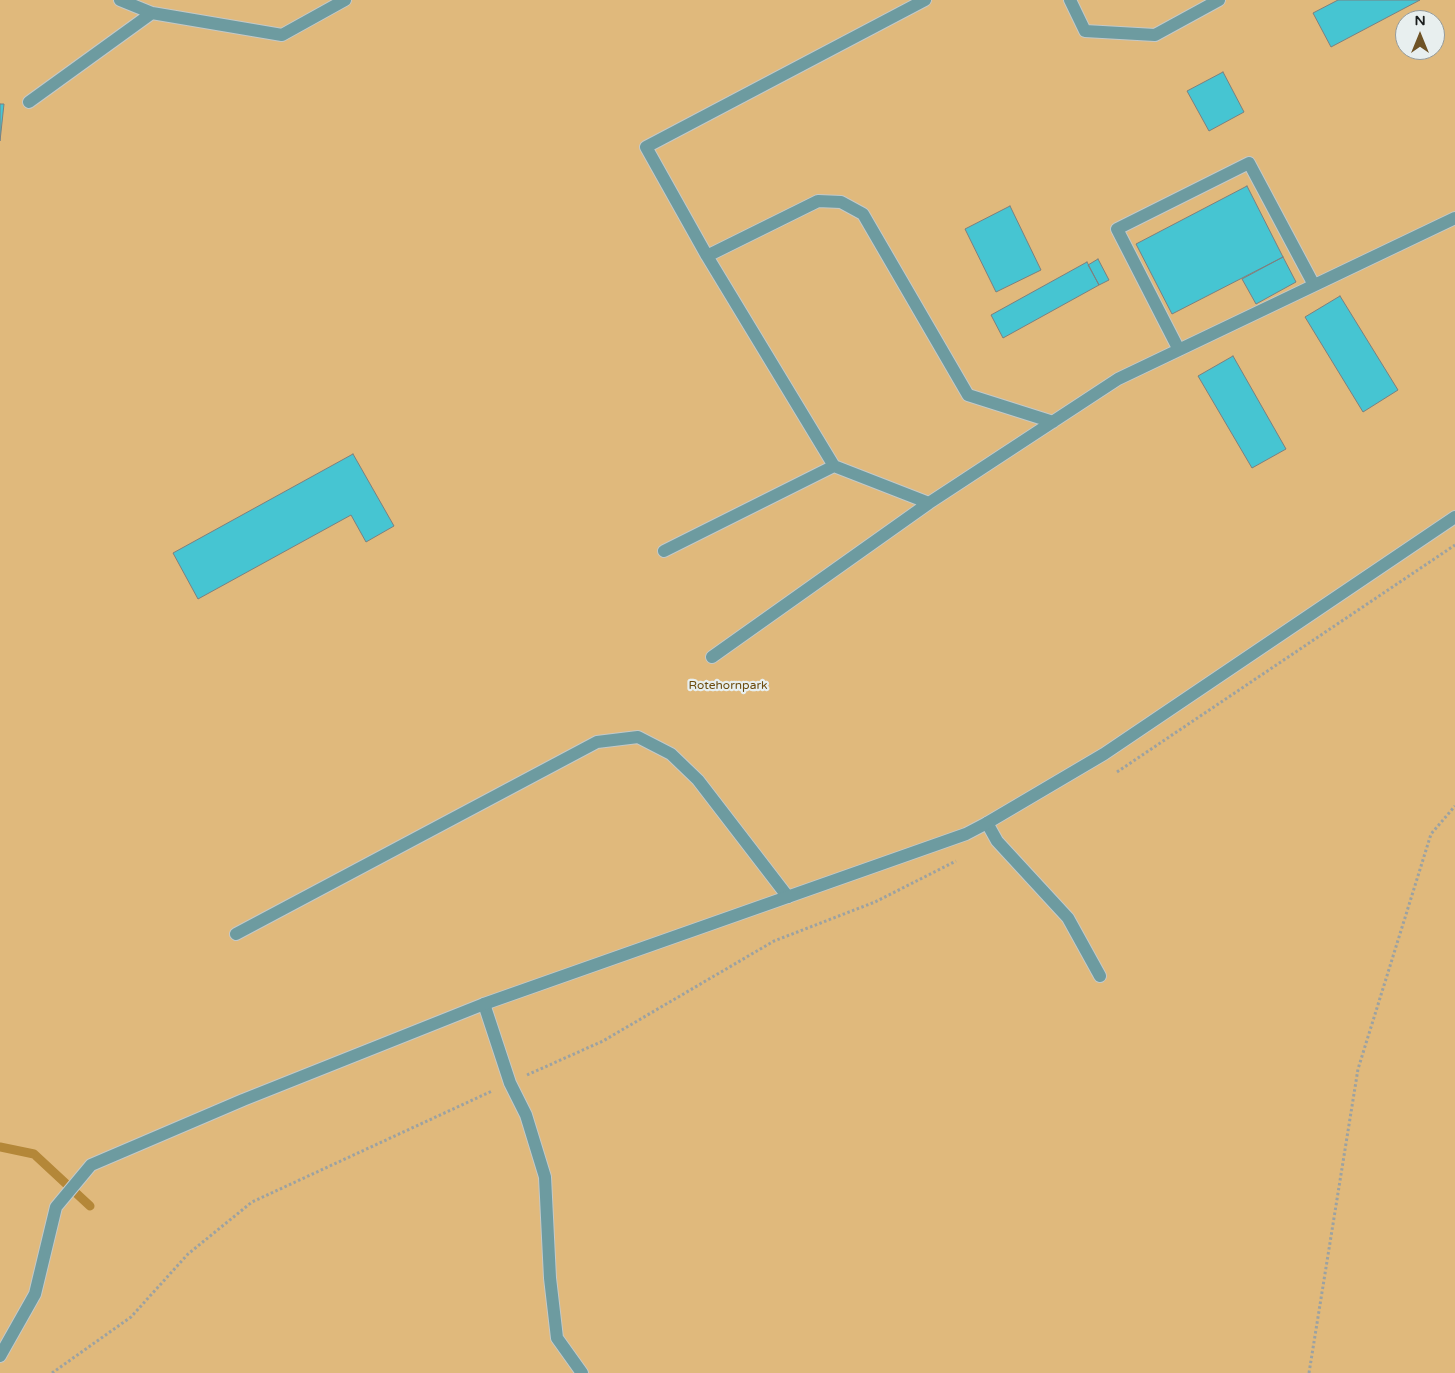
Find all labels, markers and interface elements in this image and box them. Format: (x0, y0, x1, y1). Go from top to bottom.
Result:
north arrow (1395, 10, 1445, 60)
text: N (1414, 12, 1426, 29)
park label: Rotehornpark (688, 679, 768, 693)

